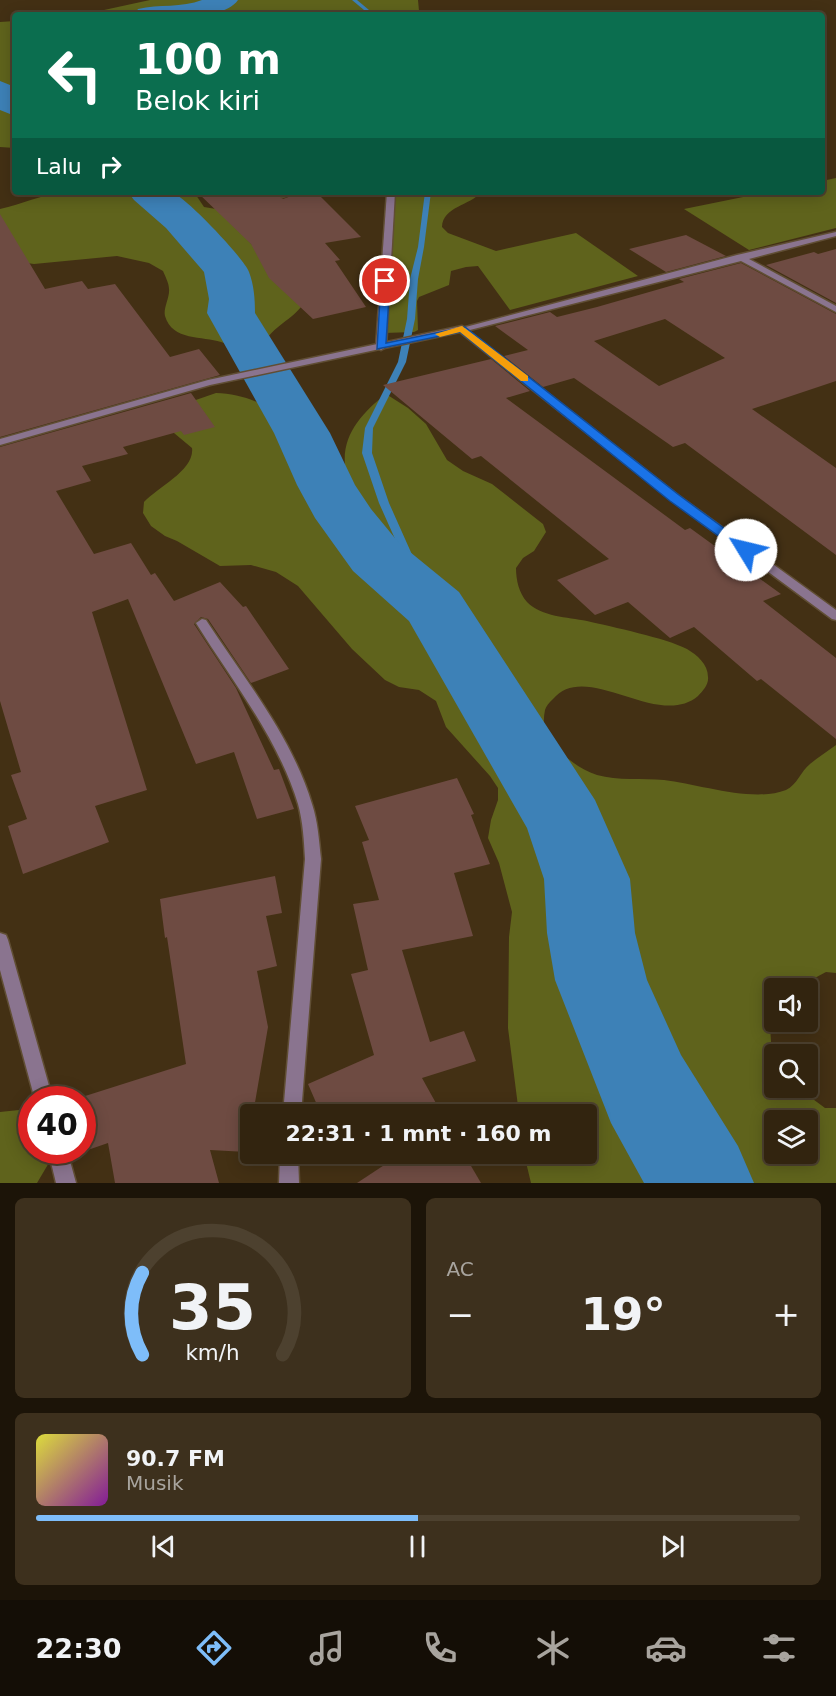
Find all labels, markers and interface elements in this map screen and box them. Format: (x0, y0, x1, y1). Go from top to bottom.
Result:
text: 100 m (135, 35, 281, 84)
icon: left (36, 36, 114, 114)
text: Belok kiri (135, 85, 260, 116)
icon: right (94, 150, 127, 183)
text: Lalu (36, 154, 82, 179)
pin (359, 255, 410, 306)
icon: arrive (368, 264, 401, 297)
position arrow (714, 518, 778, 582)
map controls (764, 978, 818, 1164)
button: sound (764, 978, 818, 1032)
button: search (764, 1044, 818, 1098)
speed limit sign: 40 (18, 1086, 96, 1164)
button: layers (764, 1110, 818, 1164)
text: 22:31 · 1 mnt · 160 m (286, 1121, 551, 1146)
text: AC (447, 1257, 474, 1281)
text: 35 (169, 1271, 256, 1344)
text: 19° (581, 1288, 666, 1341)
text: − (447, 1295, 474, 1334)
text: + (772, 1295, 800, 1334)
text: km/h (186, 1340, 240, 1365)
text: 90.7 FM (126, 1446, 225, 1471)
text: Musik (126, 1471, 184, 1495)
icon: previous (147, 1530, 180, 1563)
icon: pause (401, 1530, 434, 1563)
icon: next (656, 1530, 689, 1563)
icon: directions (193, 1627, 235, 1669)
icon: music (306, 1627, 348, 1669)
icon: phone (419, 1627, 461, 1669)
icon: climate (532, 1627, 574, 1669)
icon: car (645, 1627, 687, 1669)
icon: filters (758, 1627, 800, 1669)
text: 22:30 (36, 1633, 122, 1664)

